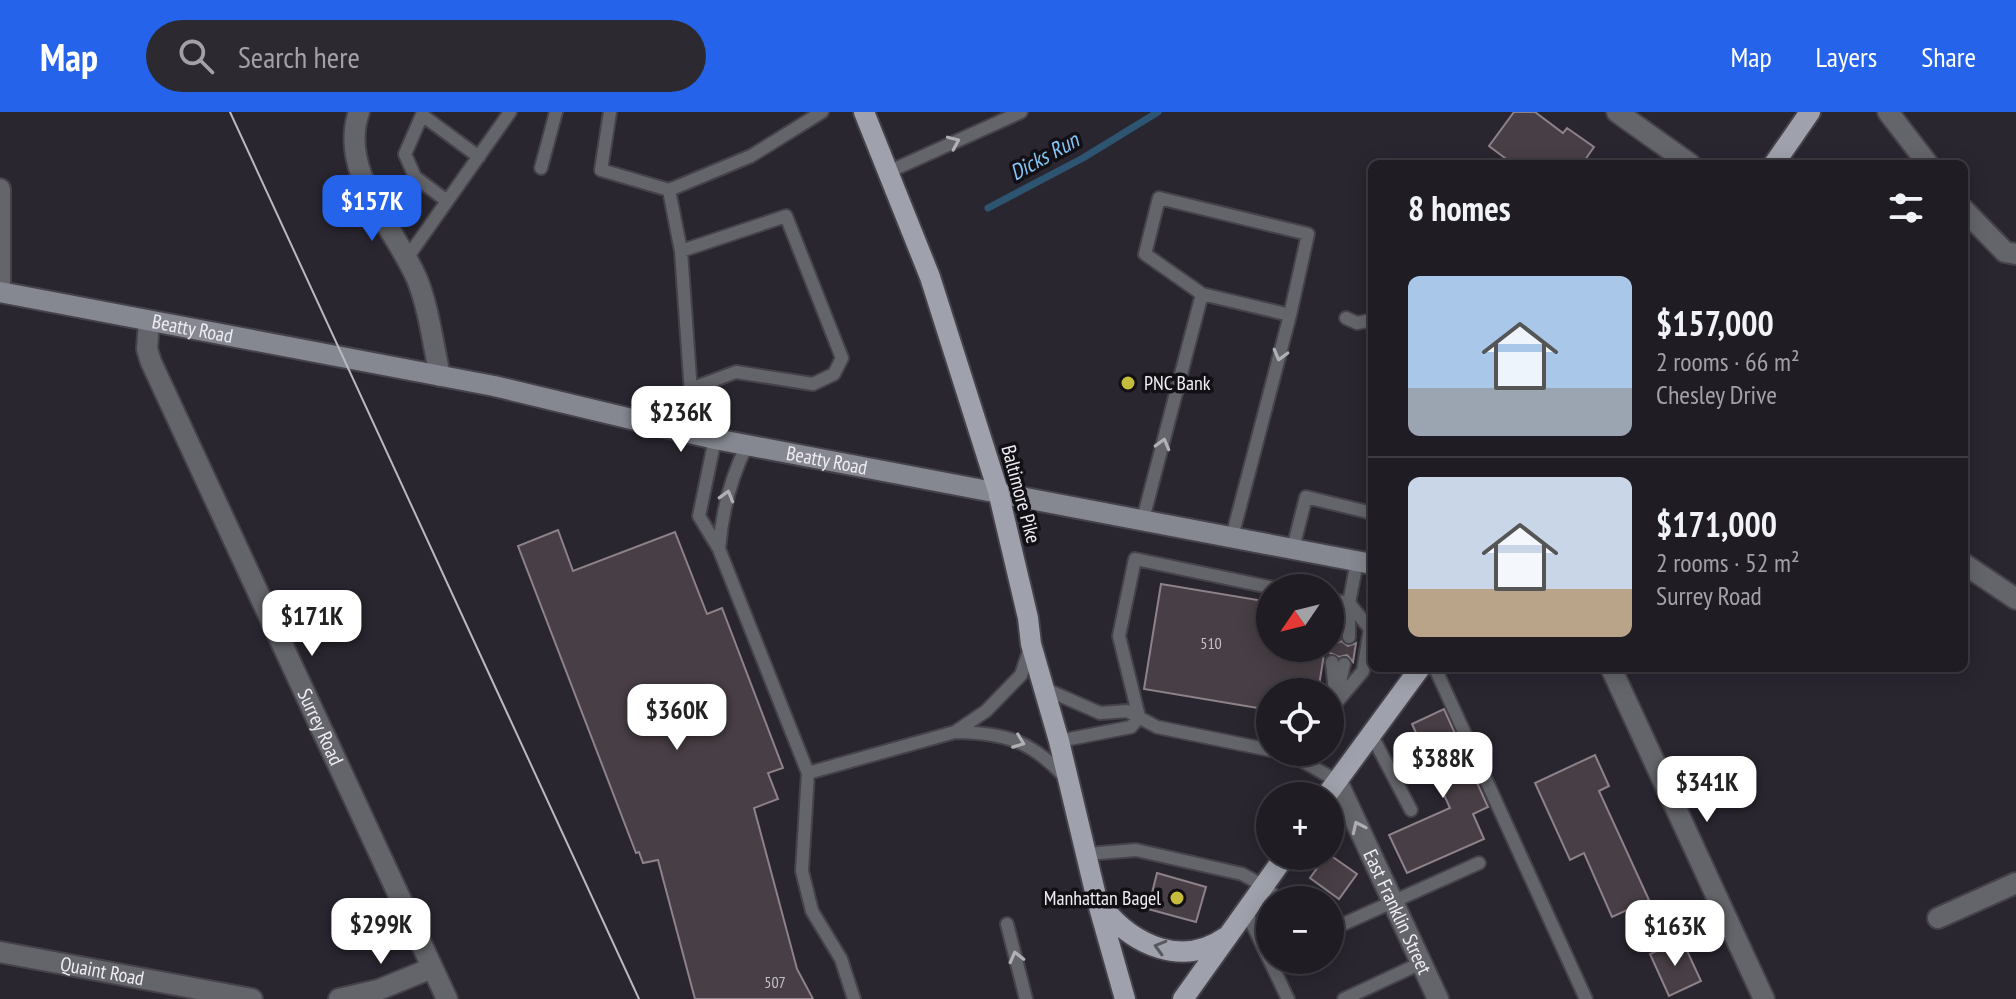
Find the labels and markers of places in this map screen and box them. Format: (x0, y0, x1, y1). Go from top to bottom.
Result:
pin: $157K (316, 175, 428, 243)
place label: PNC Bank (1144, 370, 1211, 396)
marker: PNC Bank (1119, 374, 1137, 392)
pin: $236K (625, 386, 737, 454)
pin: $171K (256, 590, 368, 658)
pin: $360K (621, 684, 733, 752)
pin: $388K (1387, 732, 1499, 800)
pin: $341K (1651, 756, 1763, 824)
place label: Manhattan Bagel (1044, 885, 1161, 911)
marker: Manhattan Bagel (1168, 889, 1186, 907)
pin: $299K (325, 898, 437, 966)
pin: $163K (1619, 900, 1731, 968)

